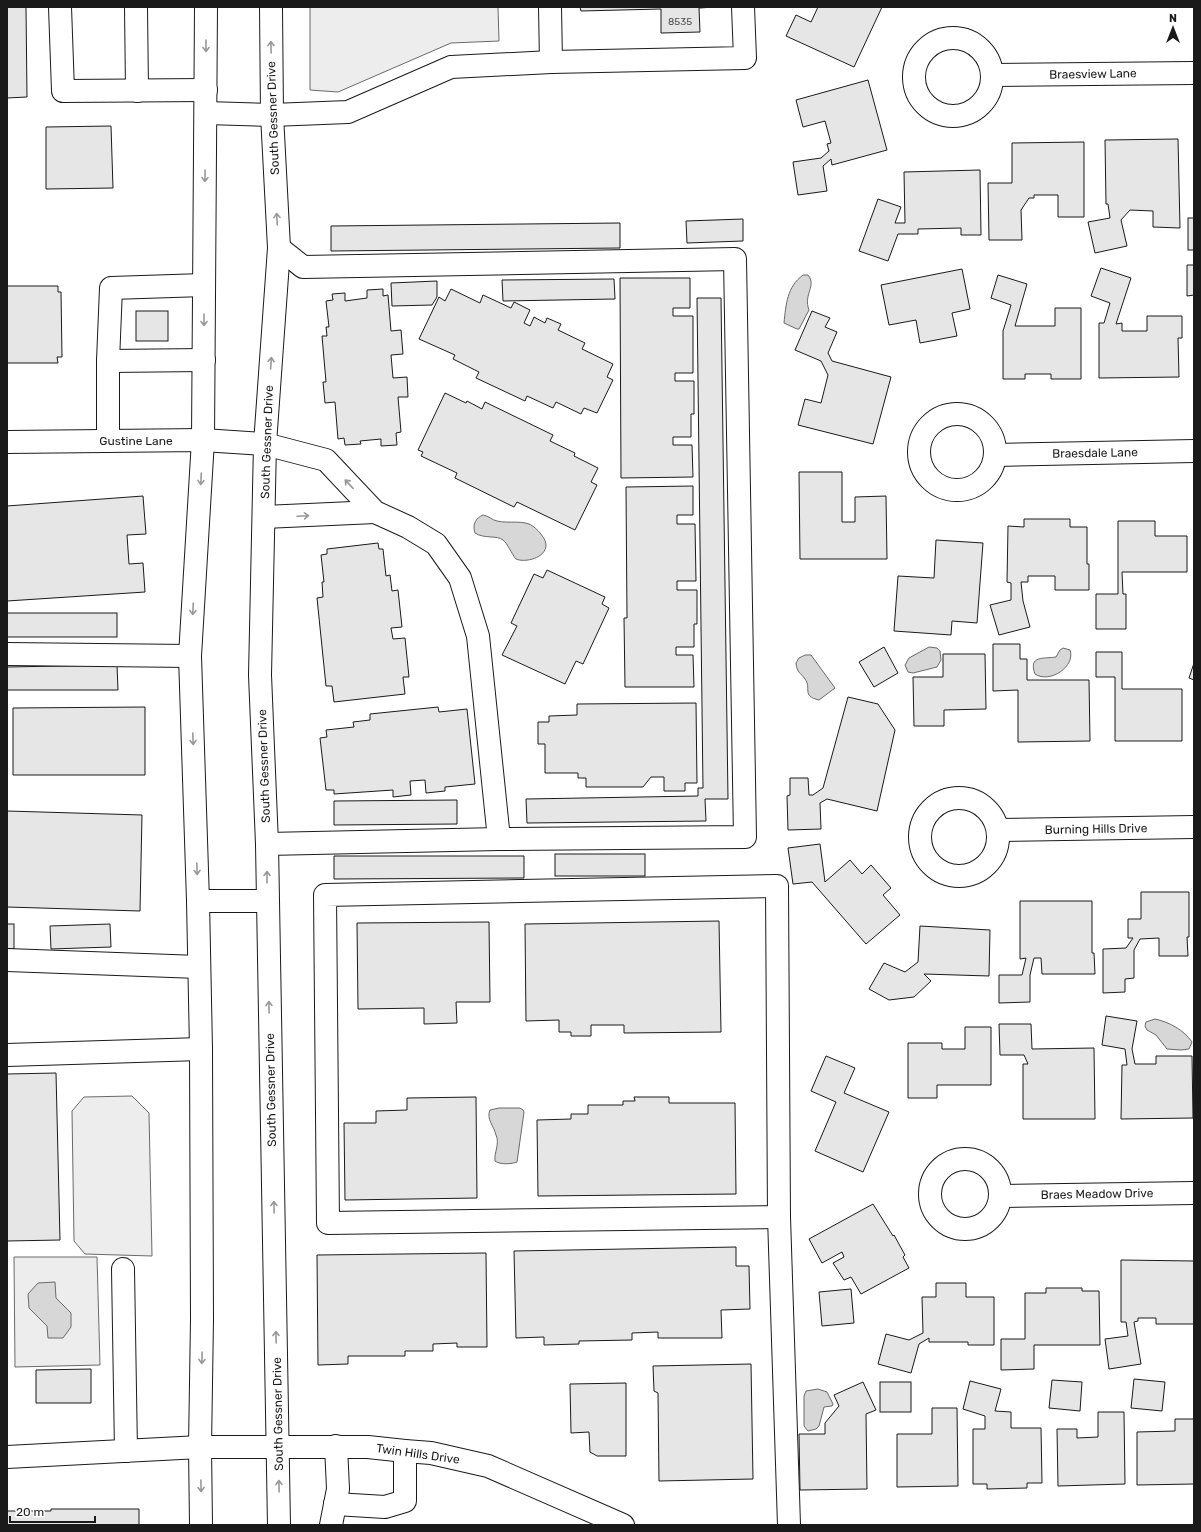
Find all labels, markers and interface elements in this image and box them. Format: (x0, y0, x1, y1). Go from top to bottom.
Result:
north arrow (1153, 8, 1193, 48)
text: N (1169, 12, 1177, 25)
house number: 8535 (668, 16, 692, 28)
one-way arrow (202, 39, 210, 52)
one-way arrow (267, 41, 275, 54)
street label: South Gessner Drive (264, 61, 282, 175)
street label: Braesview Lane (1049, 66, 1137, 82)
one-way arrow (201, 169, 209, 182)
one-way arrow (274, 213, 281, 226)
one-way arrow (200, 313, 208, 326)
one-way arrow (267, 357, 274, 370)
street label: South Gessner Drive (258, 385, 276, 499)
street label: Gustine Lane (99, 434, 173, 448)
street label: Braesdale Lane (1052, 445, 1138, 461)
one-way arrow (197, 472, 205, 485)
one-way arrow (344, 479, 353, 489)
one-way arrow (296, 512, 309, 519)
one-way arrow (190, 602, 197, 615)
street label: South Gessner Drive (255, 709, 273, 823)
one-way arrow (189, 732, 197, 745)
street label: Burning Hills Drive (1045, 821, 1148, 837)
one-way arrow (193, 862, 201, 875)
one-way arrow (263, 871, 271, 884)
one-way arrow (265, 1001, 273, 1014)
street label: South Gessner Drive (263, 1033, 279, 1147)
street label: Braes Meadow Drive (1040, 1186, 1154, 1202)
one-way arrow (270, 1201, 277, 1214)
one-way arrow (272, 1331, 280, 1344)
one-way arrow (198, 1351, 205, 1364)
street label: South Gessner Drive (270, 1357, 286, 1471)
street label: Twin Hills Drive (375, 1441, 461, 1467)
one-way arrow (197, 1479, 204, 1492)
one-way arrow (275, 1480, 283, 1493)
scale bar (10, 1498, 95, 1524)
text: 20 m (16, 1505, 44, 1519)

